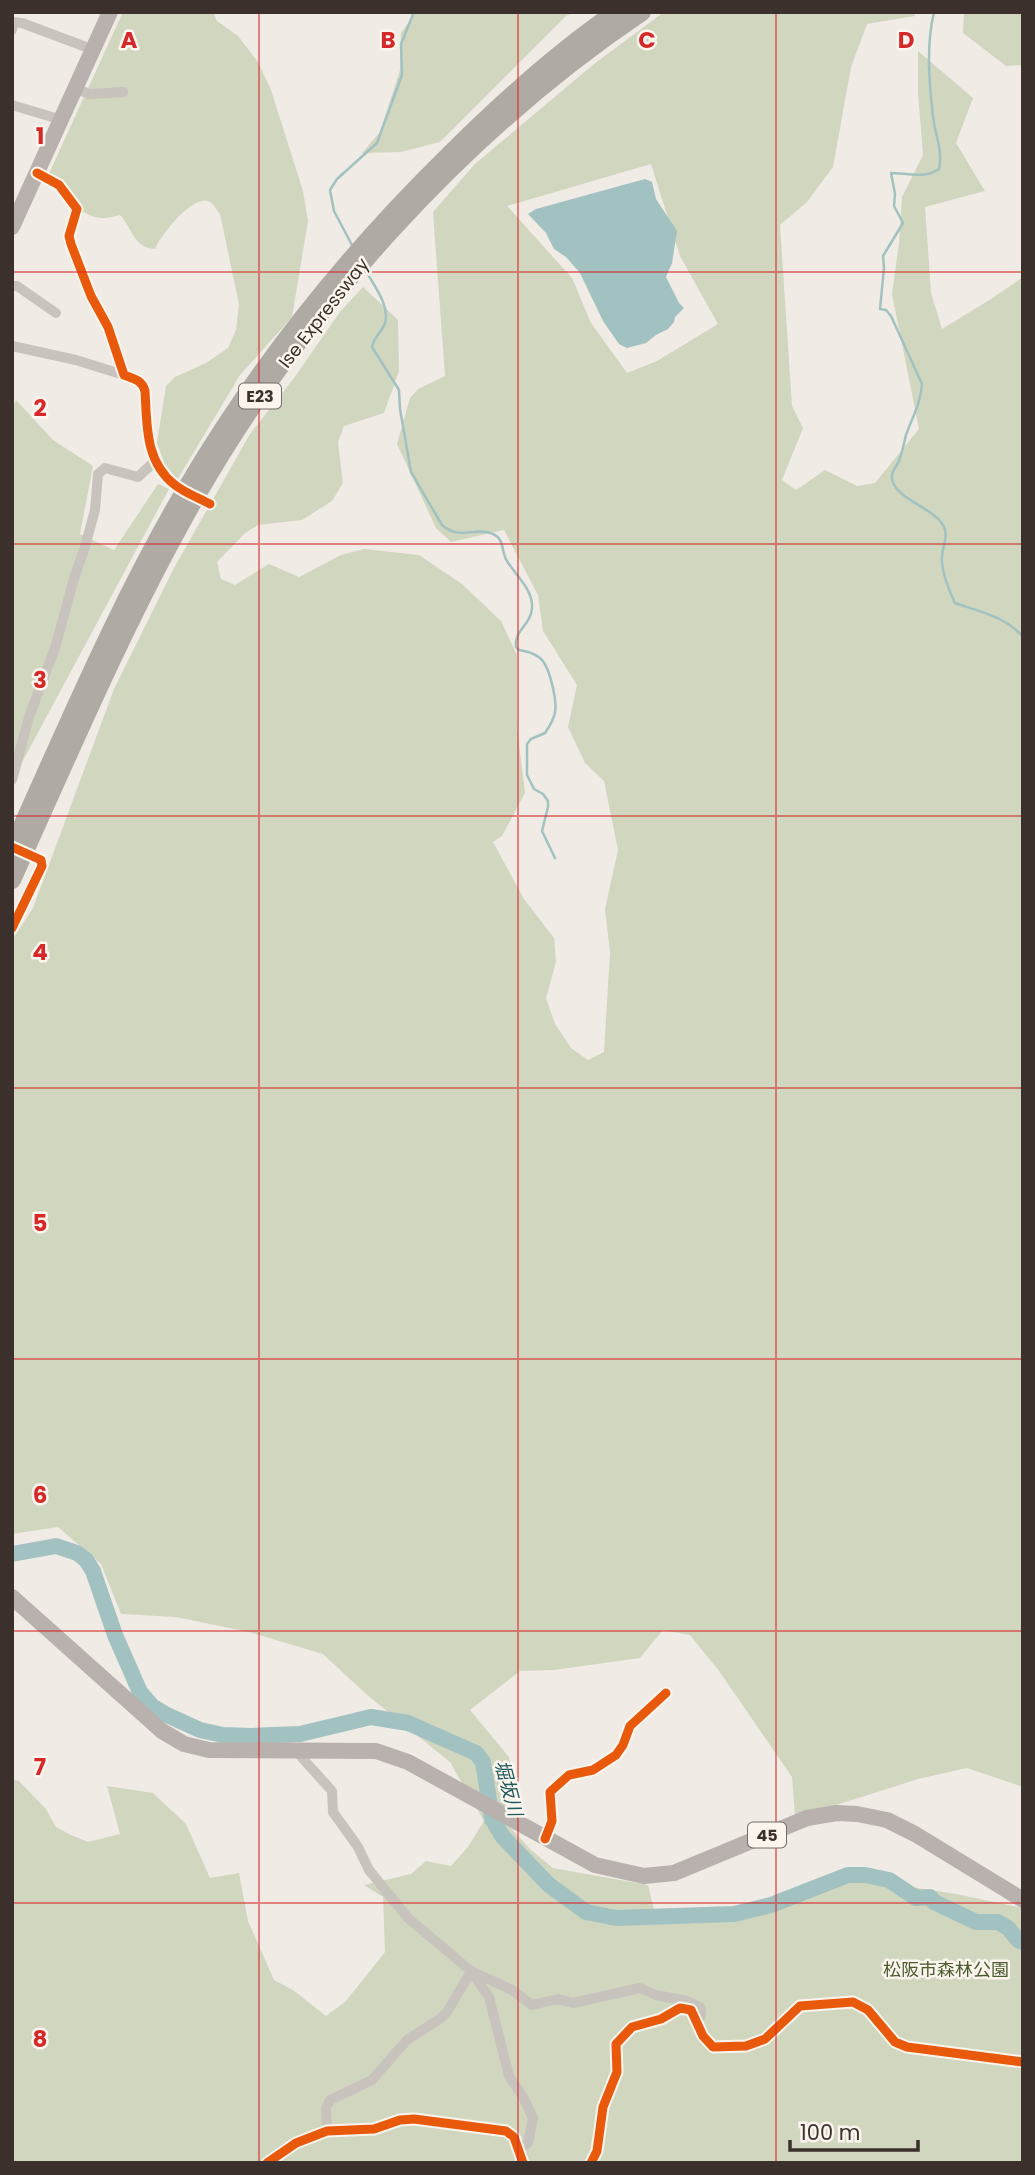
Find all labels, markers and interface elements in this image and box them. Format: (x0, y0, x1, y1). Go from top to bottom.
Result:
text: A (121, 24, 138, 56)
text: B (380, 24, 396, 56)
text: C (638, 24, 656, 56)
text: D (898, 24, 914, 56)
text: 1 (36, 120, 44, 152)
street label: Ise Expressway (273, 252, 375, 373)
road number: E23 (239, 384, 281, 408)
text: 2 (33, 392, 47, 424)
text: 3 (33, 664, 47, 696)
text: 4 (32, 936, 48, 968)
text: 5 (33, 1207, 47, 1239)
text: 6 (33, 1479, 47, 1511)
text: 7 (34, 1751, 46, 1783)
water label: 堀坂川 (488, 1757, 529, 1821)
road number: 45 (748, 1823, 786, 1848)
park label: 松阪市森林公園 (883, 1957, 1009, 1982)
text: 8 (33, 2023, 47, 2055)
scale bar (790, 2108, 918, 2152)
text: 100 m (800, 2118, 860, 2147)

